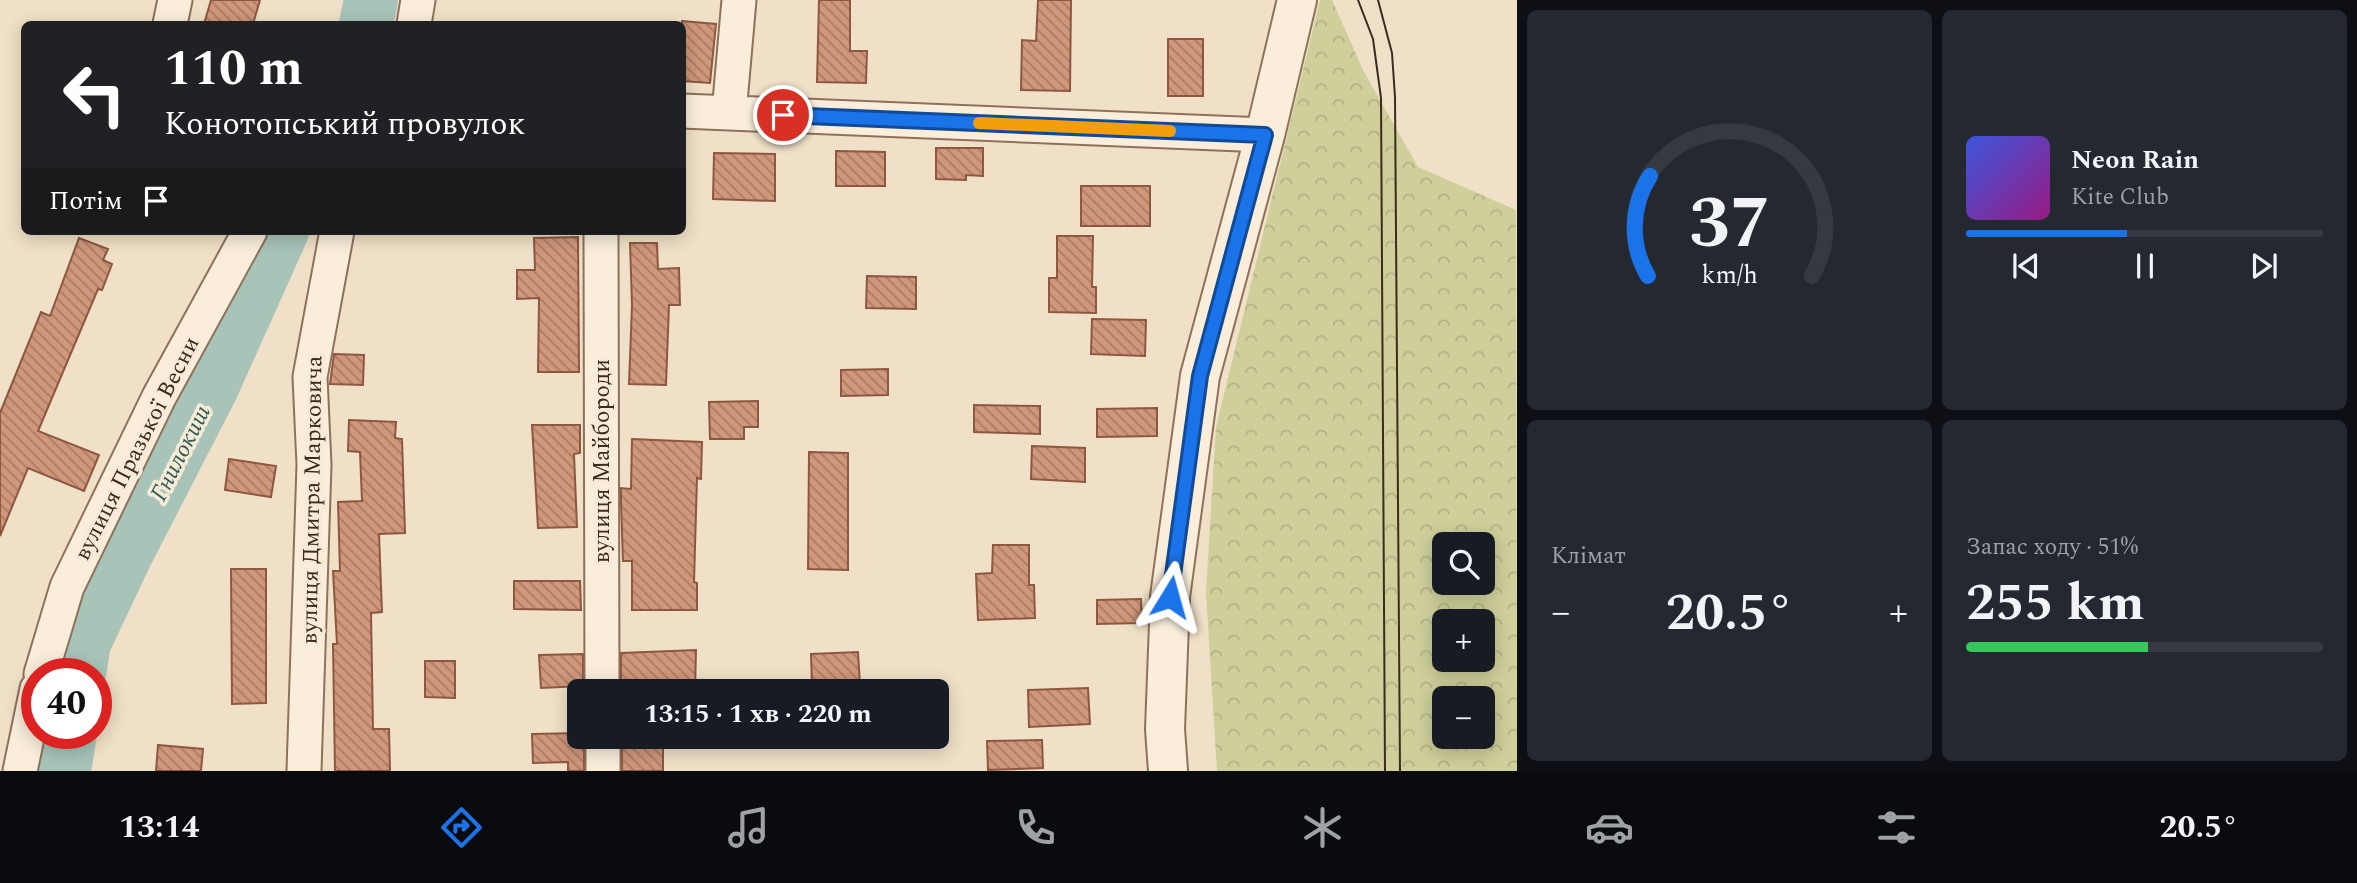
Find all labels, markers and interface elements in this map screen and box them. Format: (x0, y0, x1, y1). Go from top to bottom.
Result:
text: 110 m (164, 32, 303, 107)
icon: left (49, 49, 140, 140)
pin (753, 85, 813, 145)
icon: arrive (764, 96, 802, 134)
text: Конотопський провулок (164, 100, 525, 149)
text: Neon Rain (2071, 140, 2199, 180)
text: 37 (1689, 170, 1770, 281)
text: Kite Club (2071, 180, 2169, 215)
text: Потім (49, 181, 123, 221)
icon: arrive (137, 182, 175, 220)
icon: previous (2007, 247, 2045, 285)
icon: pause (2126, 247, 2164, 285)
icon: next (2245, 247, 2283, 285)
text: km/h (1701, 257, 1758, 295)
street label: вулиця Празької Весни (66, 331, 209, 567)
street label: вулиця Дмитра Марковича (292, 355, 333, 645)
street label: вулиця Майбороди (585, 359, 620, 563)
water label: Гнилокиш (141, 399, 220, 508)
text: Запас ходу · 51% (1966, 530, 2138, 565)
map controls (1432, 532, 1495, 749)
button: search (1432, 532, 1495, 595)
text: Клімат (1551, 539, 1626, 574)
position arrow (1133, 560, 1207, 634)
text: 255 km (1966, 564, 2145, 643)
text: 20.5° (1666, 574, 1793, 653)
text: − (1551, 584, 1570, 642)
text: + (1889, 584, 1908, 642)
button: + (1432, 609, 1495, 672)
speed limit sign: 40 (21, 658, 112, 749)
button: − (1432, 686, 1495, 749)
text: 13:15 · 1 хв · 220 m (644, 694, 872, 734)
text: 13:14 (119, 803, 199, 852)
icon: directions (437, 803, 486, 852)
icon: music (724, 803, 773, 852)
icon: phone (1011, 803, 1060, 852)
icon: climate (1298, 803, 1347, 852)
icon: car (1585, 803, 1634, 852)
icon: filters (1872, 803, 1921, 852)
text: 20.5° (2160, 803, 2238, 852)

